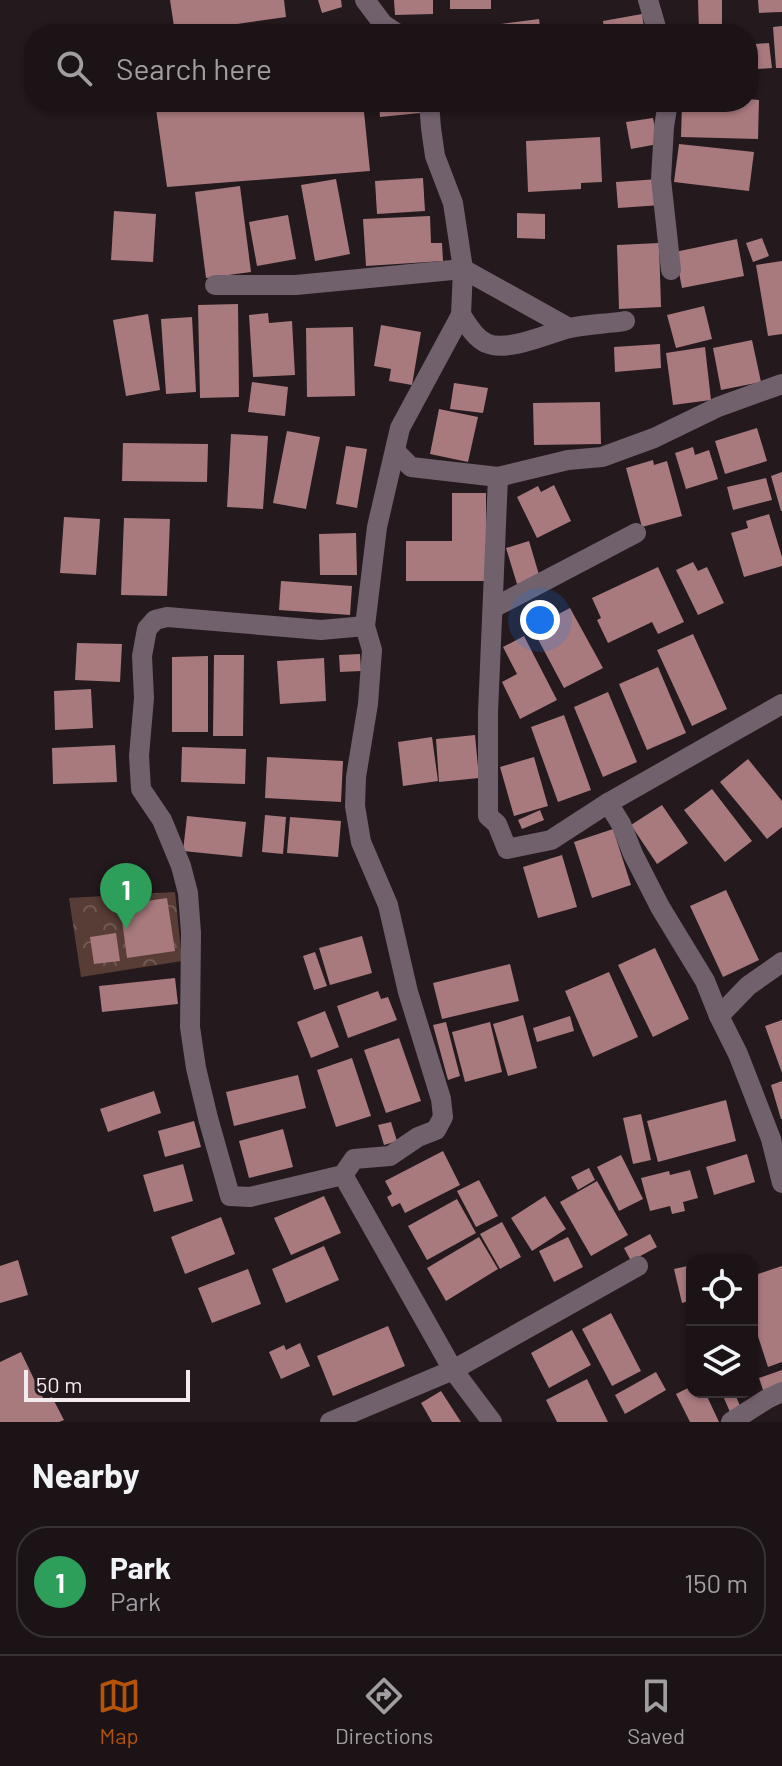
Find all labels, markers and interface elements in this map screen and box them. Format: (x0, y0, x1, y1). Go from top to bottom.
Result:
search box (24, 24, 758, 112)
icon: search (52, 46, 96, 90)
text: Search here (116, 50, 272, 86)
your location (520, 600, 560, 640)
pin: 1 (100, 863, 152, 929)
map controls (686, 1254, 758, 1398)
button: locate (686, 1254, 758, 1326)
button: layers (686, 1326, 758, 1398)
scale bar (24, 1366, 190, 1402)
text: 50 m (36, 1371, 82, 1397)
text: Nearby (32, 1454, 140, 1495)
text: Park (110, 1549, 171, 1585)
text: 1 (55, 1567, 65, 1598)
text: 150 m (684, 1567, 748, 1598)
text: Park (110, 1585, 161, 1616)
tab: Map (97, 1674, 141, 1748)
tab: Directions (335, 1674, 433, 1748)
tab: Saved (627, 1674, 685, 1748)

